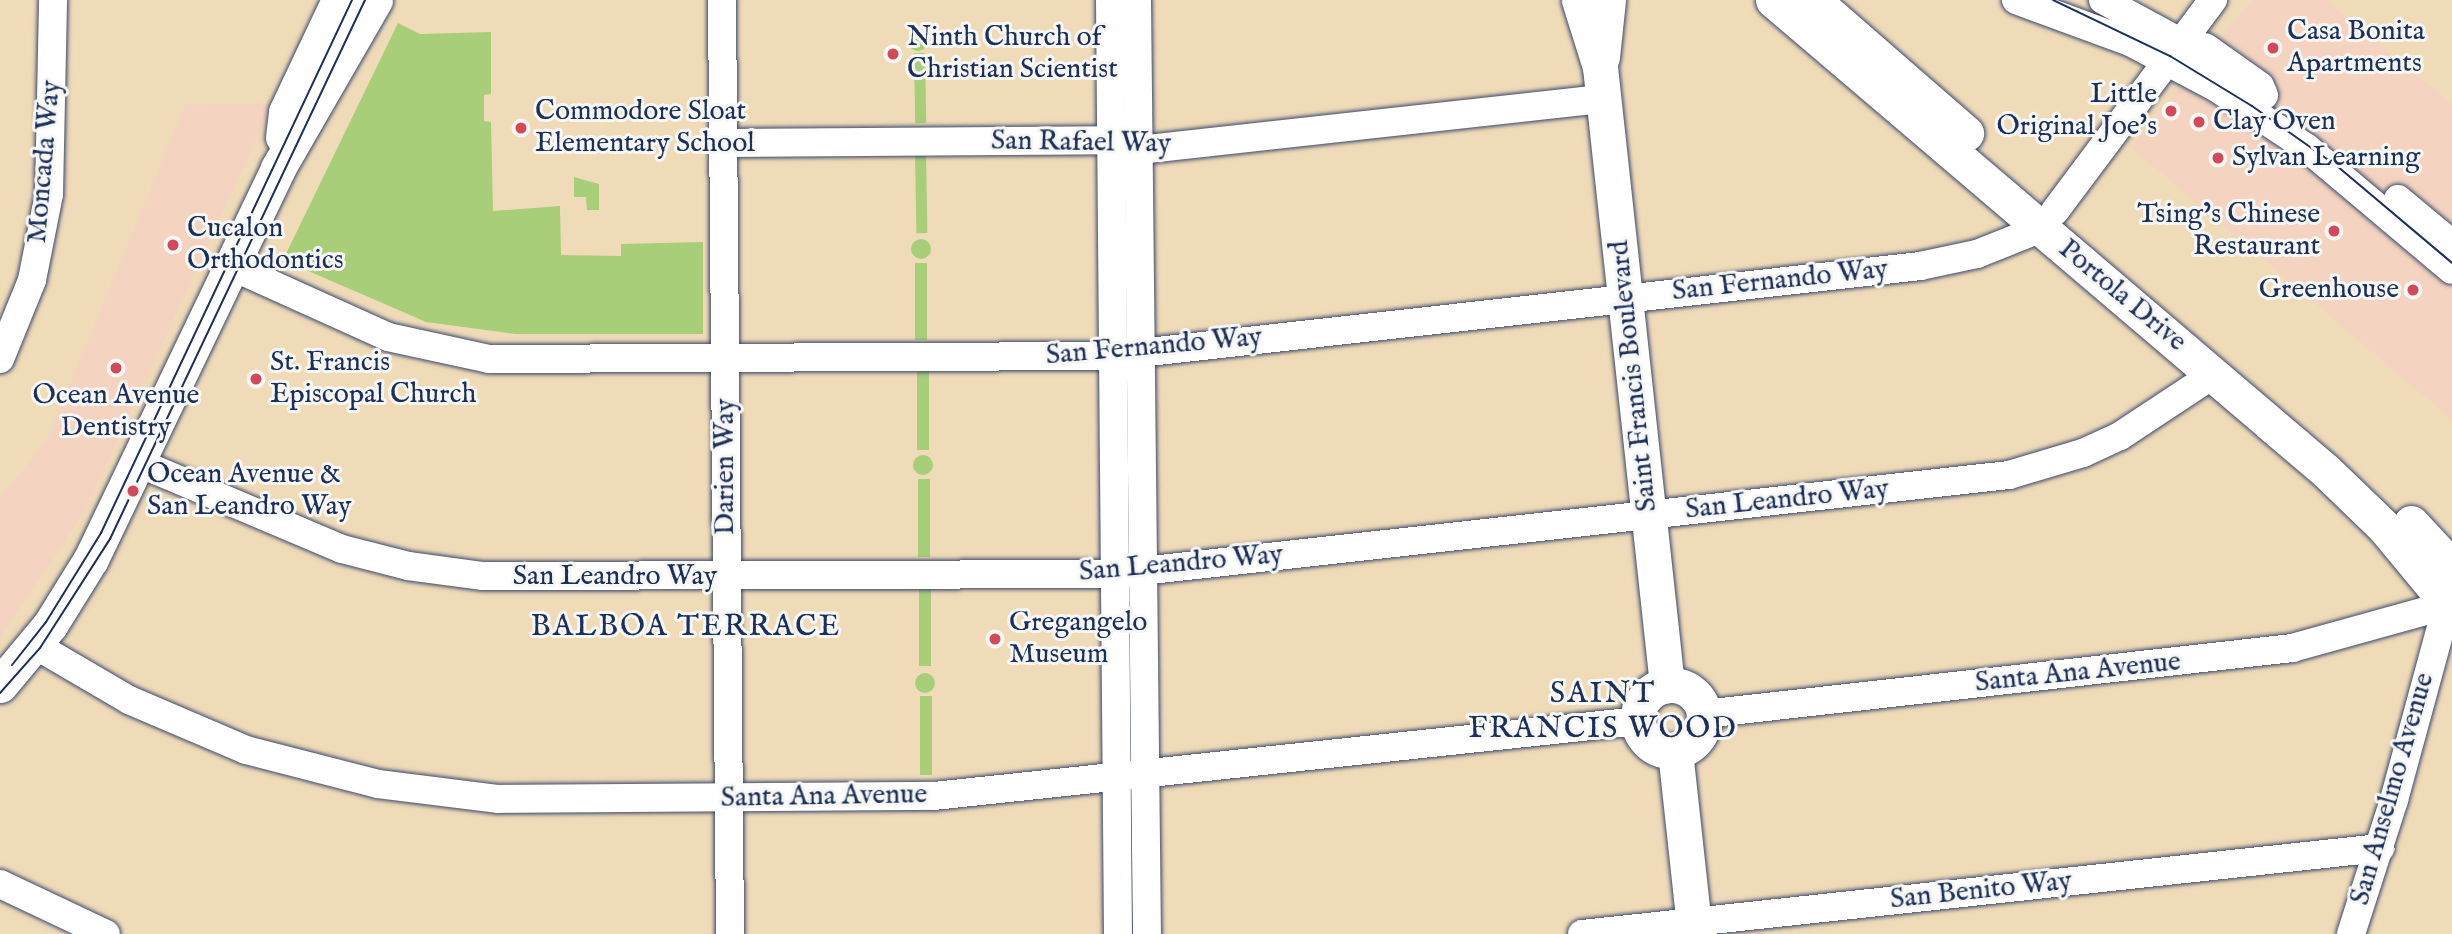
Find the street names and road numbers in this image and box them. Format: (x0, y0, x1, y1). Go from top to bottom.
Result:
street label: Moncada Way (21, 79, 69, 245)
street label: San Rafael Way (991, 125, 1171, 161)
street label: Portola Drive (2051, 233, 2193, 359)
street label: Saint Francis Boulevard (1603, 239, 1665, 513)
street label: San Fernando Way (1670, 253, 1890, 309)
street label: San Fernando Way (1045, 321, 1263, 373)
street label: Darien Way (709, 399, 743, 535)
street label: San Leandro Way (1684, 473, 1890, 527)
street label: San Leandro Way (1078, 538, 1284, 590)
street label: San Leandro Way (513, 560, 717, 594)
street label: Santa Ana Avenue (1973, 645, 2183, 701)
street label: San Anselmo Avenue (2344, 669, 2442, 909)
street label: Santa Ana Avenue (720, 778, 928, 816)
street label: San Benito Way (1889, 865, 2073, 917)

